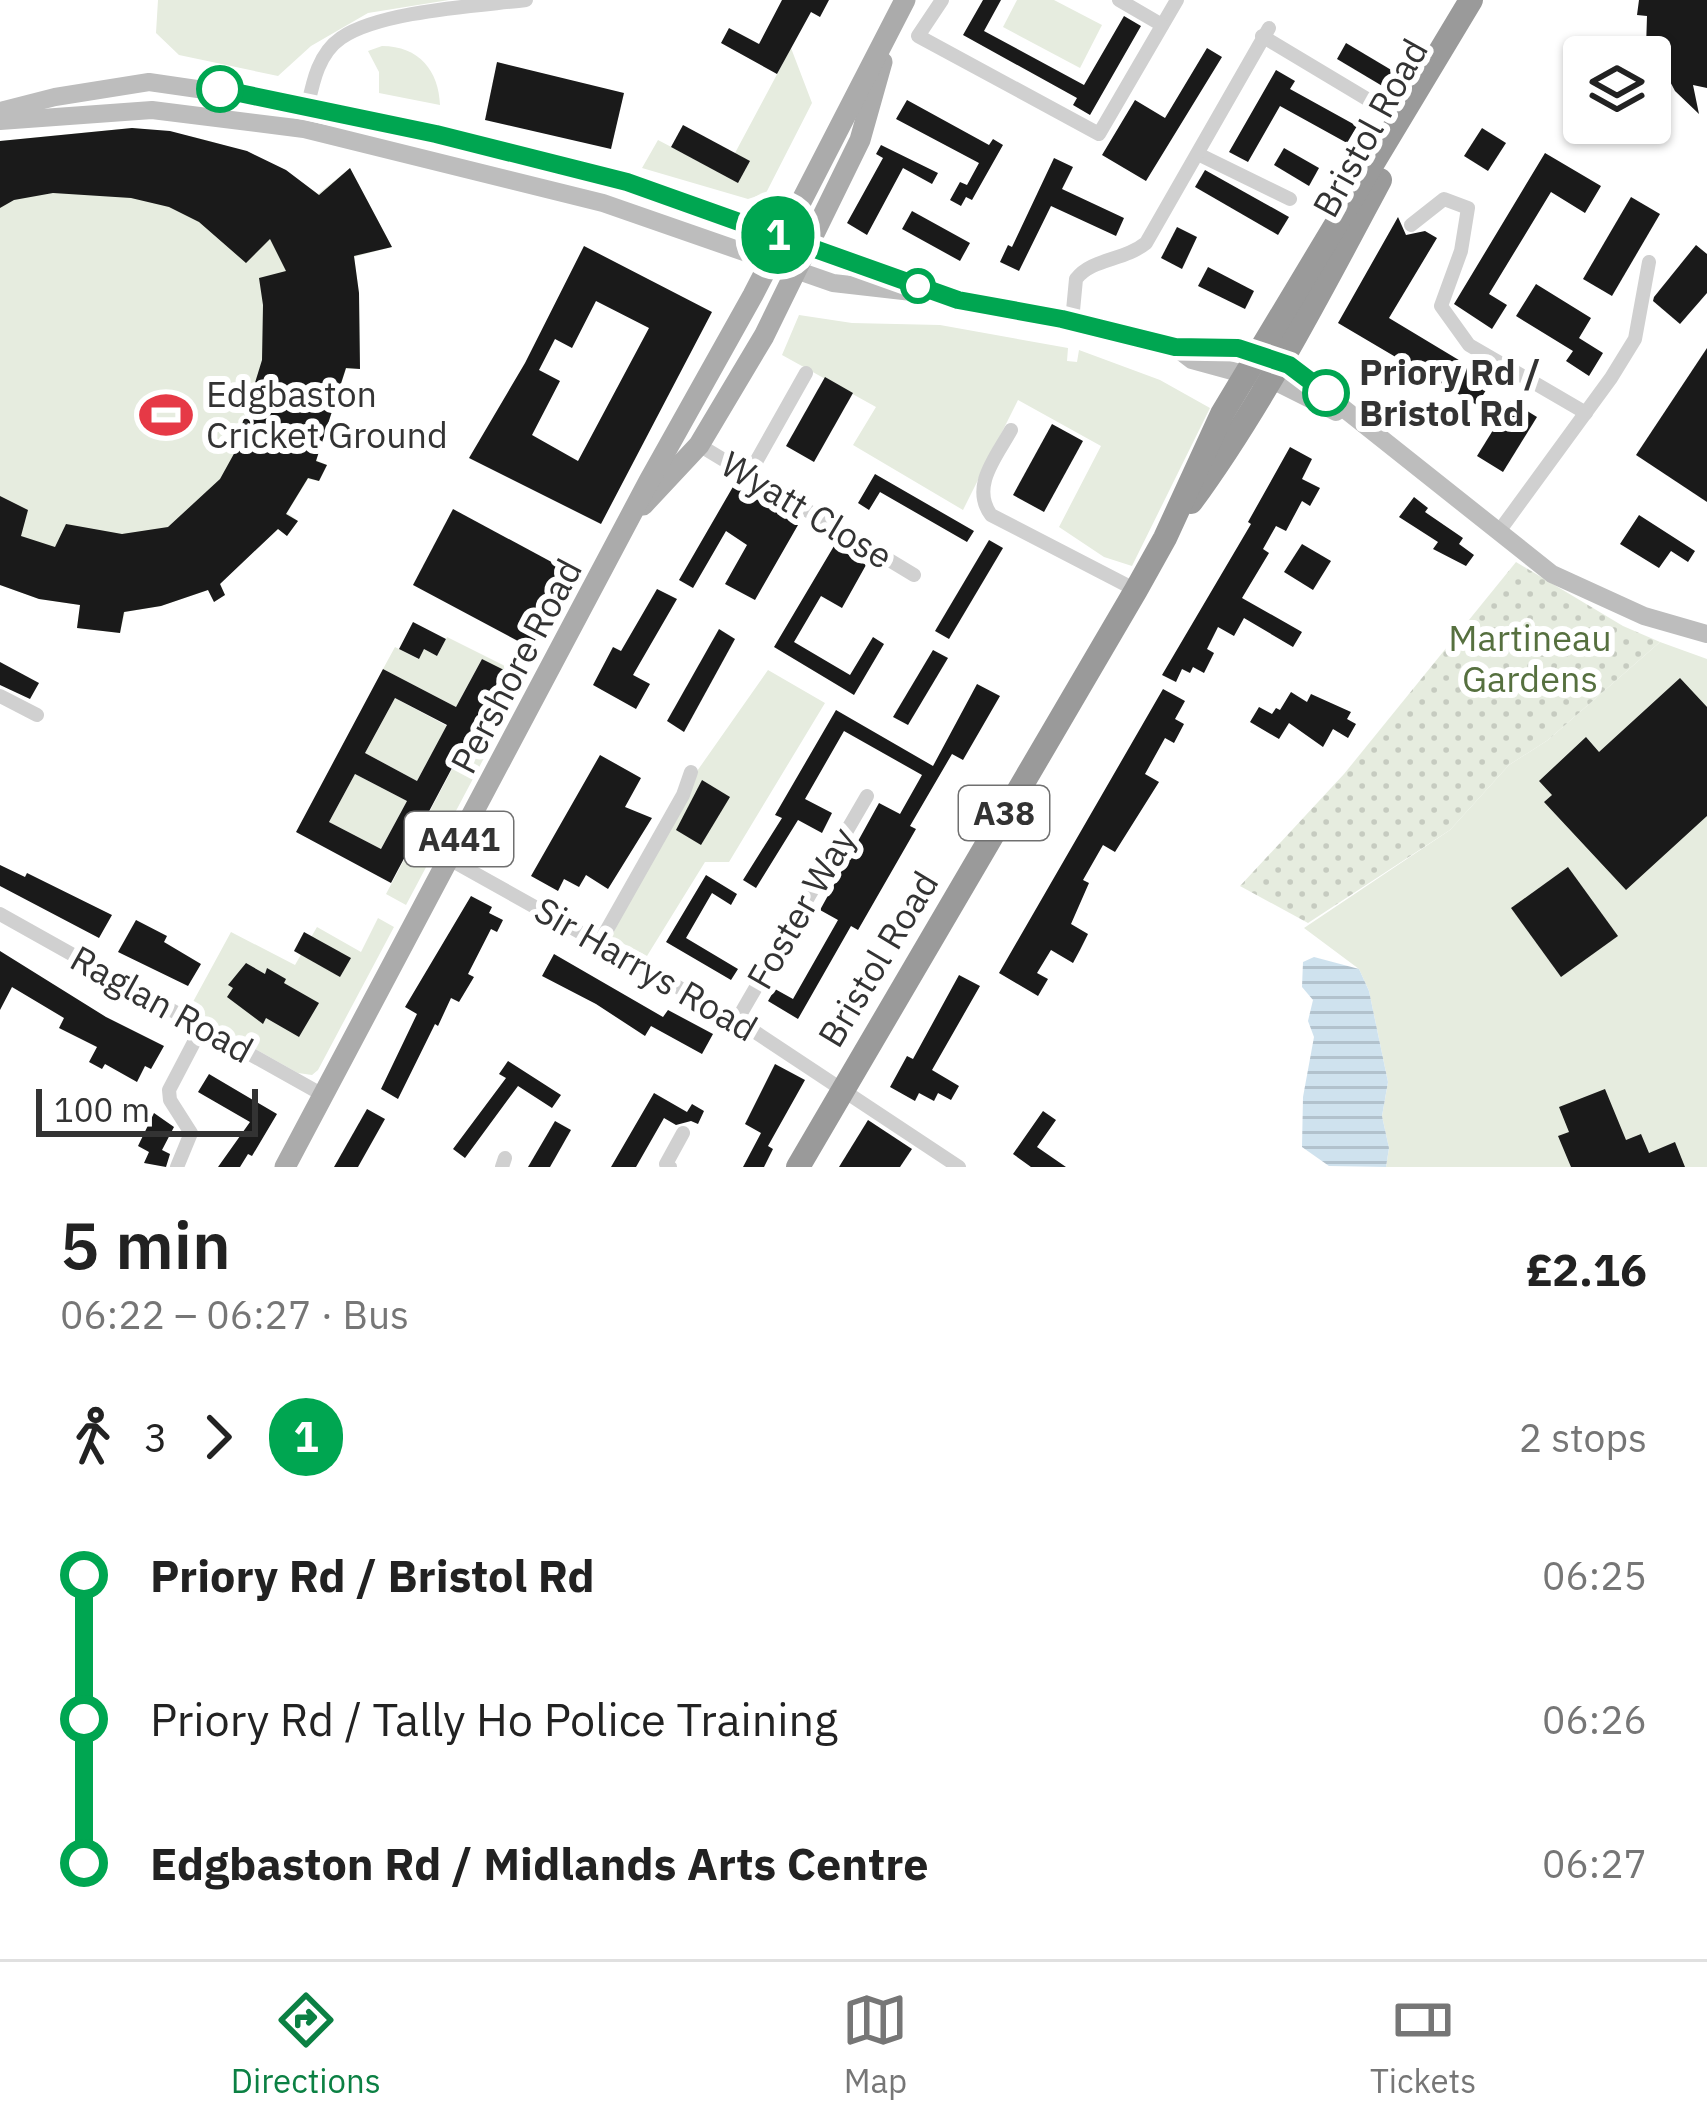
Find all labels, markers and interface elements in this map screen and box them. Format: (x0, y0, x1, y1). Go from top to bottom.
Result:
street label: Bristol Road (1301, 30, 1438, 225)
map controls (1563, 36, 1671, 144)
button: layers (1563, 36, 1671, 144)
unlabelled marker (198, 67, 242, 111)
line badge: 1 (739, 196, 817, 274)
text: 1 (765, 207, 791, 262)
unlabelled marker (902, 270, 934, 302)
place label: Priory Rd / Bristol Rd (1359, 348, 1541, 436)
place label: Edgbaston Cricket Ground (206, 370, 448, 458)
marker: Priory Rd / Bristol Rd (1304, 371, 1348, 415)
sports icon: Edgbaston Cricket Ground (137, 386, 195, 444)
street label: Wyatt Close (713, 440, 902, 579)
street label: Pershore Road (439, 550, 592, 781)
park label: Martineau Gardens (1448, 614, 1612, 702)
road number: A38 (959, 786, 1049, 840)
road number: A441 (405, 812, 513, 866)
street label: Foster Way (735, 818, 866, 997)
street label: Bristol Road (807, 862, 948, 1055)
street label: Sir Harrys Road (526, 886, 766, 1051)
street label: Raglan Road (63, 934, 262, 1073)
scale bar (36, 1083, 258, 1136)
text: 100 m (54, 1088, 150, 1131)
text: 5 min (60, 1201, 231, 1287)
text: £2.16 (1526, 1240, 1647, 1298)
text: 06:22 – 06:27 · Bus (60, 1289, 409, 1340)
icon: walk (60, 1404, 126, 1470)
icon: forward (185, 1404, 251, 1470)
text: 1 (293, 1409, 319, 1464)
text: 3 (144, 1412, 167, 1463)
text: 2 stops (1519, 1412, 1647, 1463)
text: Priory Rd / Bristol Rd (150, 1546, 595, 1604)
text: 06:25 (1542, 1550, 1647, 1601)
text: Priory Rd / Tally Ho Police Training (150, 1690, 838, 1748)
text: 06:26 (1542, 1694, 1647, 1745)
text: Edgbaston Rd / Midlands Arts Centre (150, 1834, 929, 1892)
text: 06:27 (1542, 1838, 1647, 1889)
tab: Directions (231, 1987, 381, 2102)
tab: Map (842, 1987, 908, 2102)
tab: Tickets (1370, 1987, 1476, 2102)

